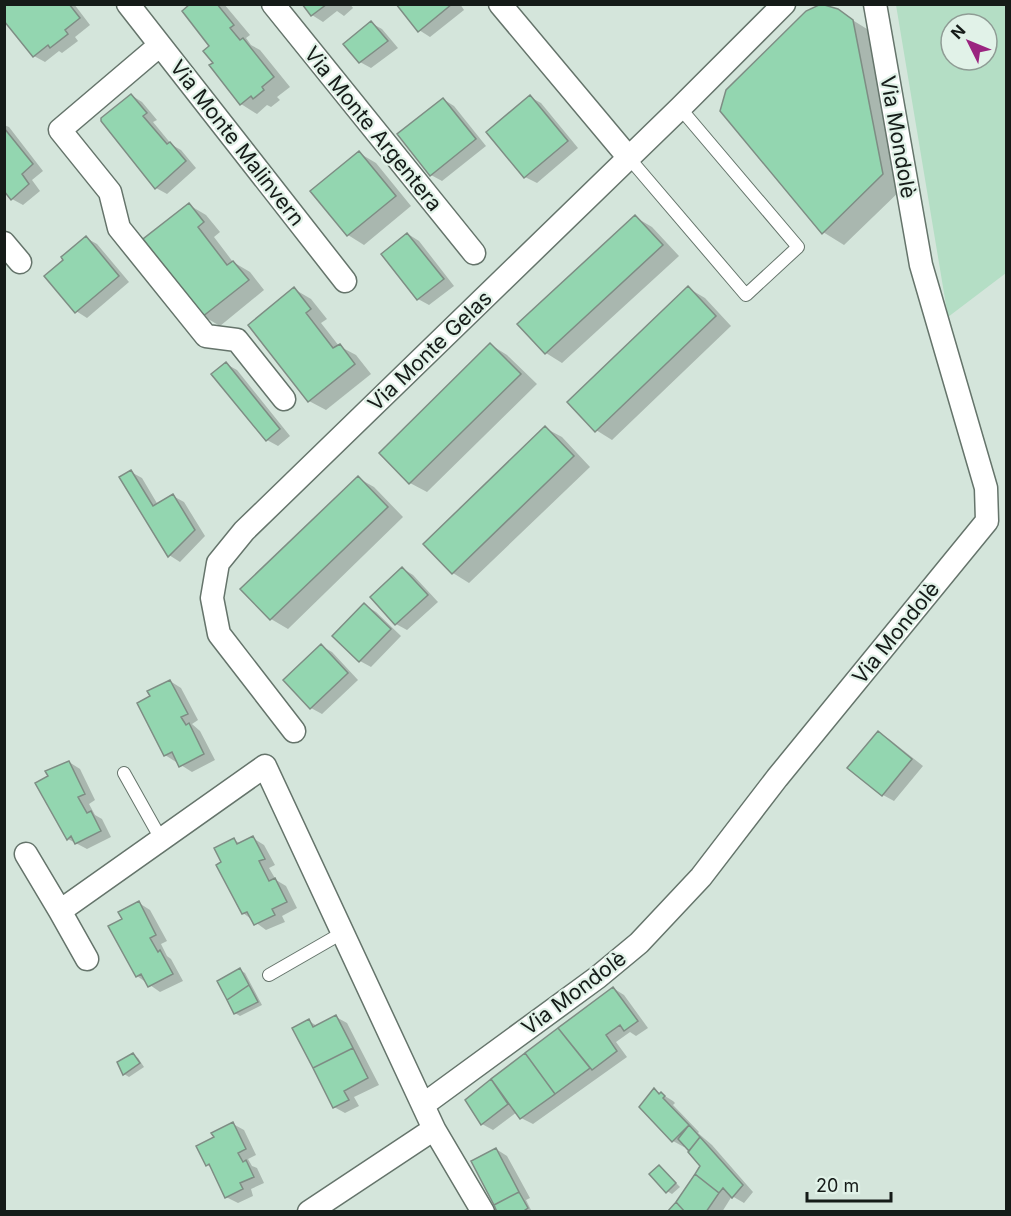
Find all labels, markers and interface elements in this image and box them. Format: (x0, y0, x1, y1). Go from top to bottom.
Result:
north arrow (939, 12, 999, 72)
text: N (947, 20, 970, 43)
street label: Via Monte Argentera (299, 41, 447, 216)
street label: Via Monte Malinvern (165, 55, 310, 231)
street label: Via Mondolè (875, 74, 922, 200)
street label: Via Monte Gelas (363, 285, 497, 416)
street label: Via Mondolè (847, 577, 944, 689)
street label: Via Mondolè (517, 945, 631, 1040)
scale bar (807, 1165, 891, 1203)
text: 20 m (816, 1175, 859, 1196)

